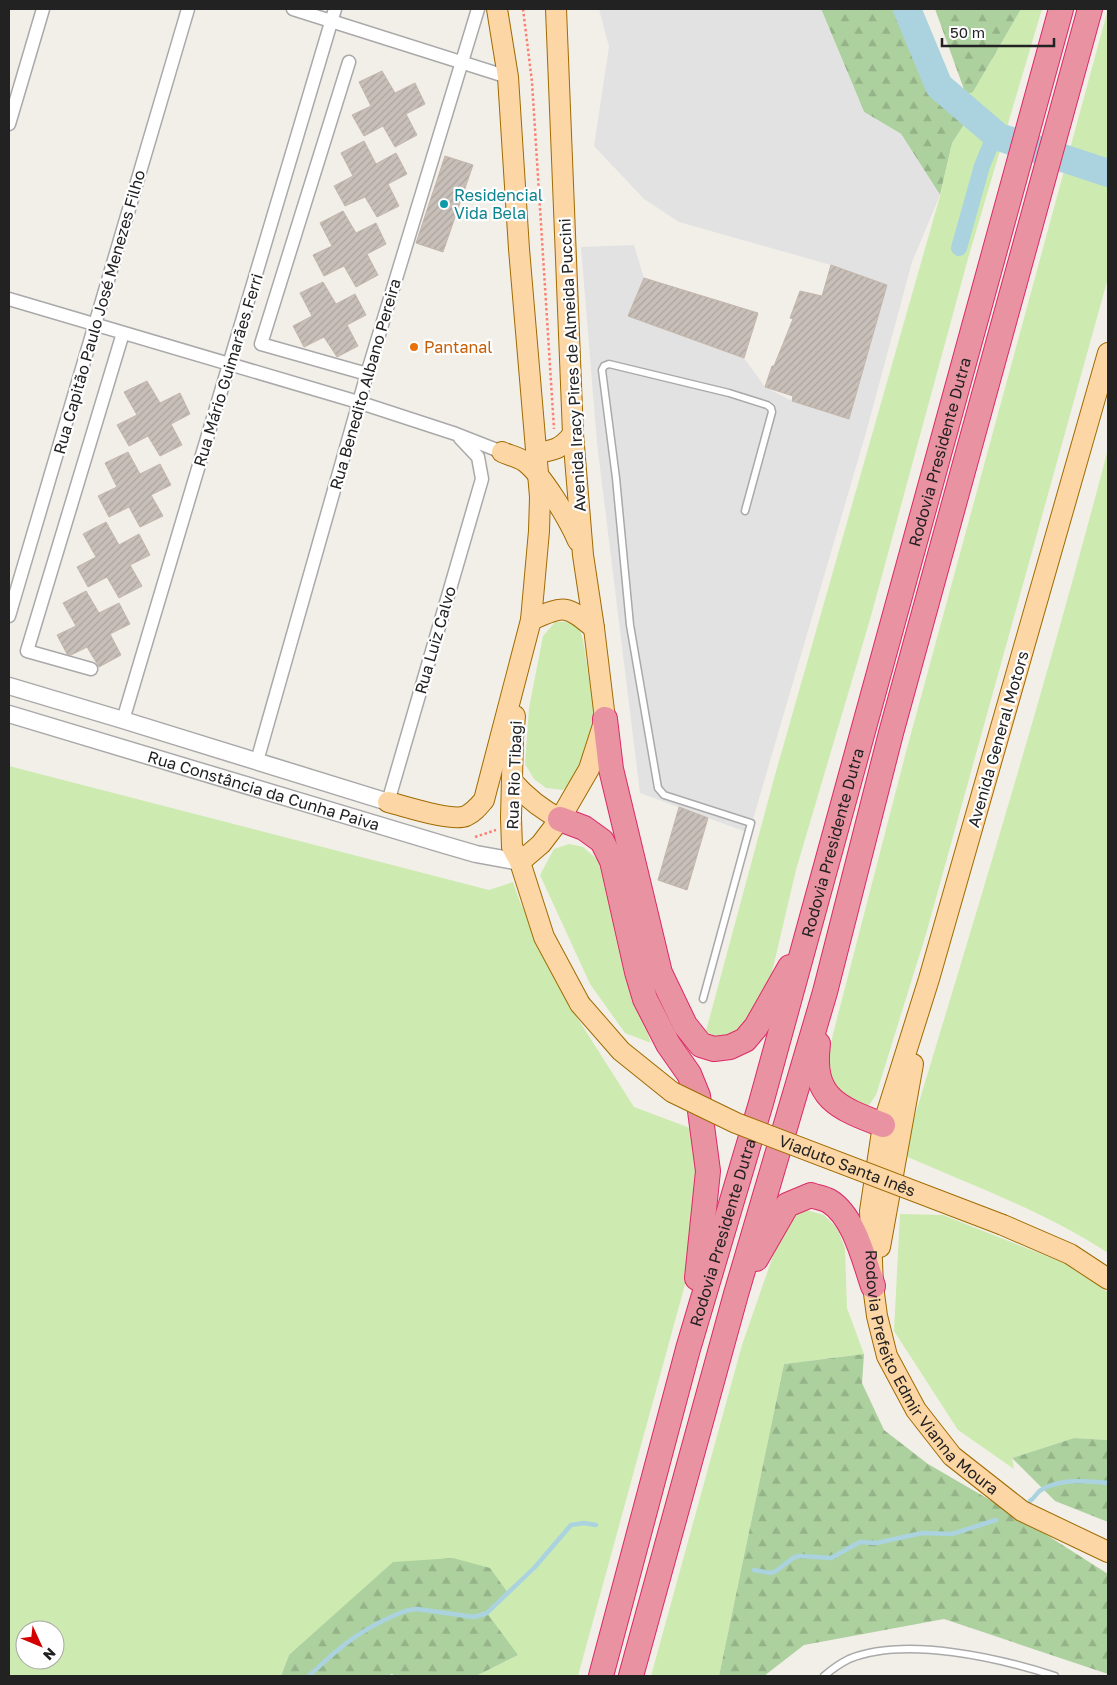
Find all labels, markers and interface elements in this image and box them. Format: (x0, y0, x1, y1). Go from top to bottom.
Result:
scale bar (942, 15, 1054, 47)
text: 50 m (950, 23, 985, 41)
street label: Rua Capitão Paulo José Menezes Filho (49, 168, 149, 456)
place label: Residencial Vida Bela (454, 185, 543, 223)
marker: Residencial Vida Bela (438, 198, 450, 210)
street label: Avenida Iracy Pires de Almeida Puccini (554, 218, 590, 512)
street label: Rua Mário Guimarães Ferri (189, 271, 267, 469)
street label: Rua Benedito Albano Pereira (325, 276, 405, 492)
place label: Pantanal (424, 337, 492, 357)
marker: Pantanal (408, 341, 420, 353)
street label: Rodovia Presidente Dutra (904, 355, 975, 549)
street label: Rua Luiz Calvo (410, 584, 460, 696)
street label: Avenida General Motors (963, 648, 1033, 830)
street label: Rua Rio Tibagi (502, 720, 526, 830)
street label: Rua Constância da Cunha Paiva (145, 746, 382, 835)
street label: Rodovia Presidente Dutra (797, 746, 868, 939)
street label: Viaduto Santa Inês (776, 1130, 918, 1201)
street label: Rodovia Presidente Dutra (685, 1136, 760, 1329)
street label: Rodovia Prefeito Edmir Vianna Moura (862, 1249, 1003, 1499)
north arrow (15, 1620, 65, 1670)
text: N (40, 1645, 60, 1664)

